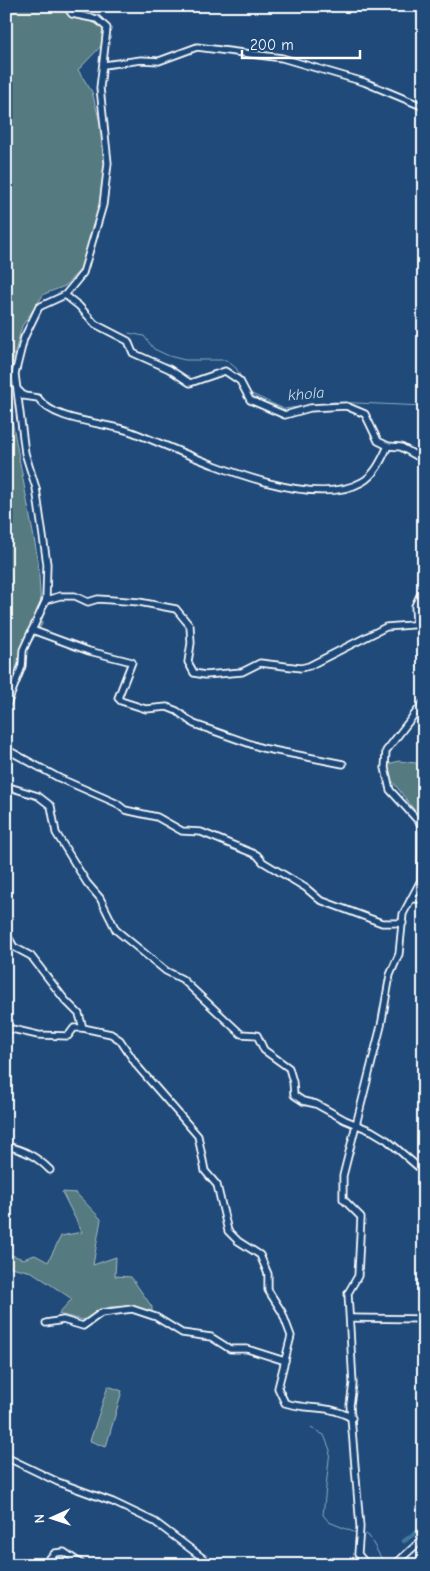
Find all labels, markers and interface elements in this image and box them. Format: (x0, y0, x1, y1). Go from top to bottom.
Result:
scale bar (242, 28, 360, 60)
text: 200 m (250, 36, 294, 54)
water label: khola (287, 383, 325, 405)
north arrow (28, 1494, 78, 1544)
text: N (31, 1514, 48, 1524)

